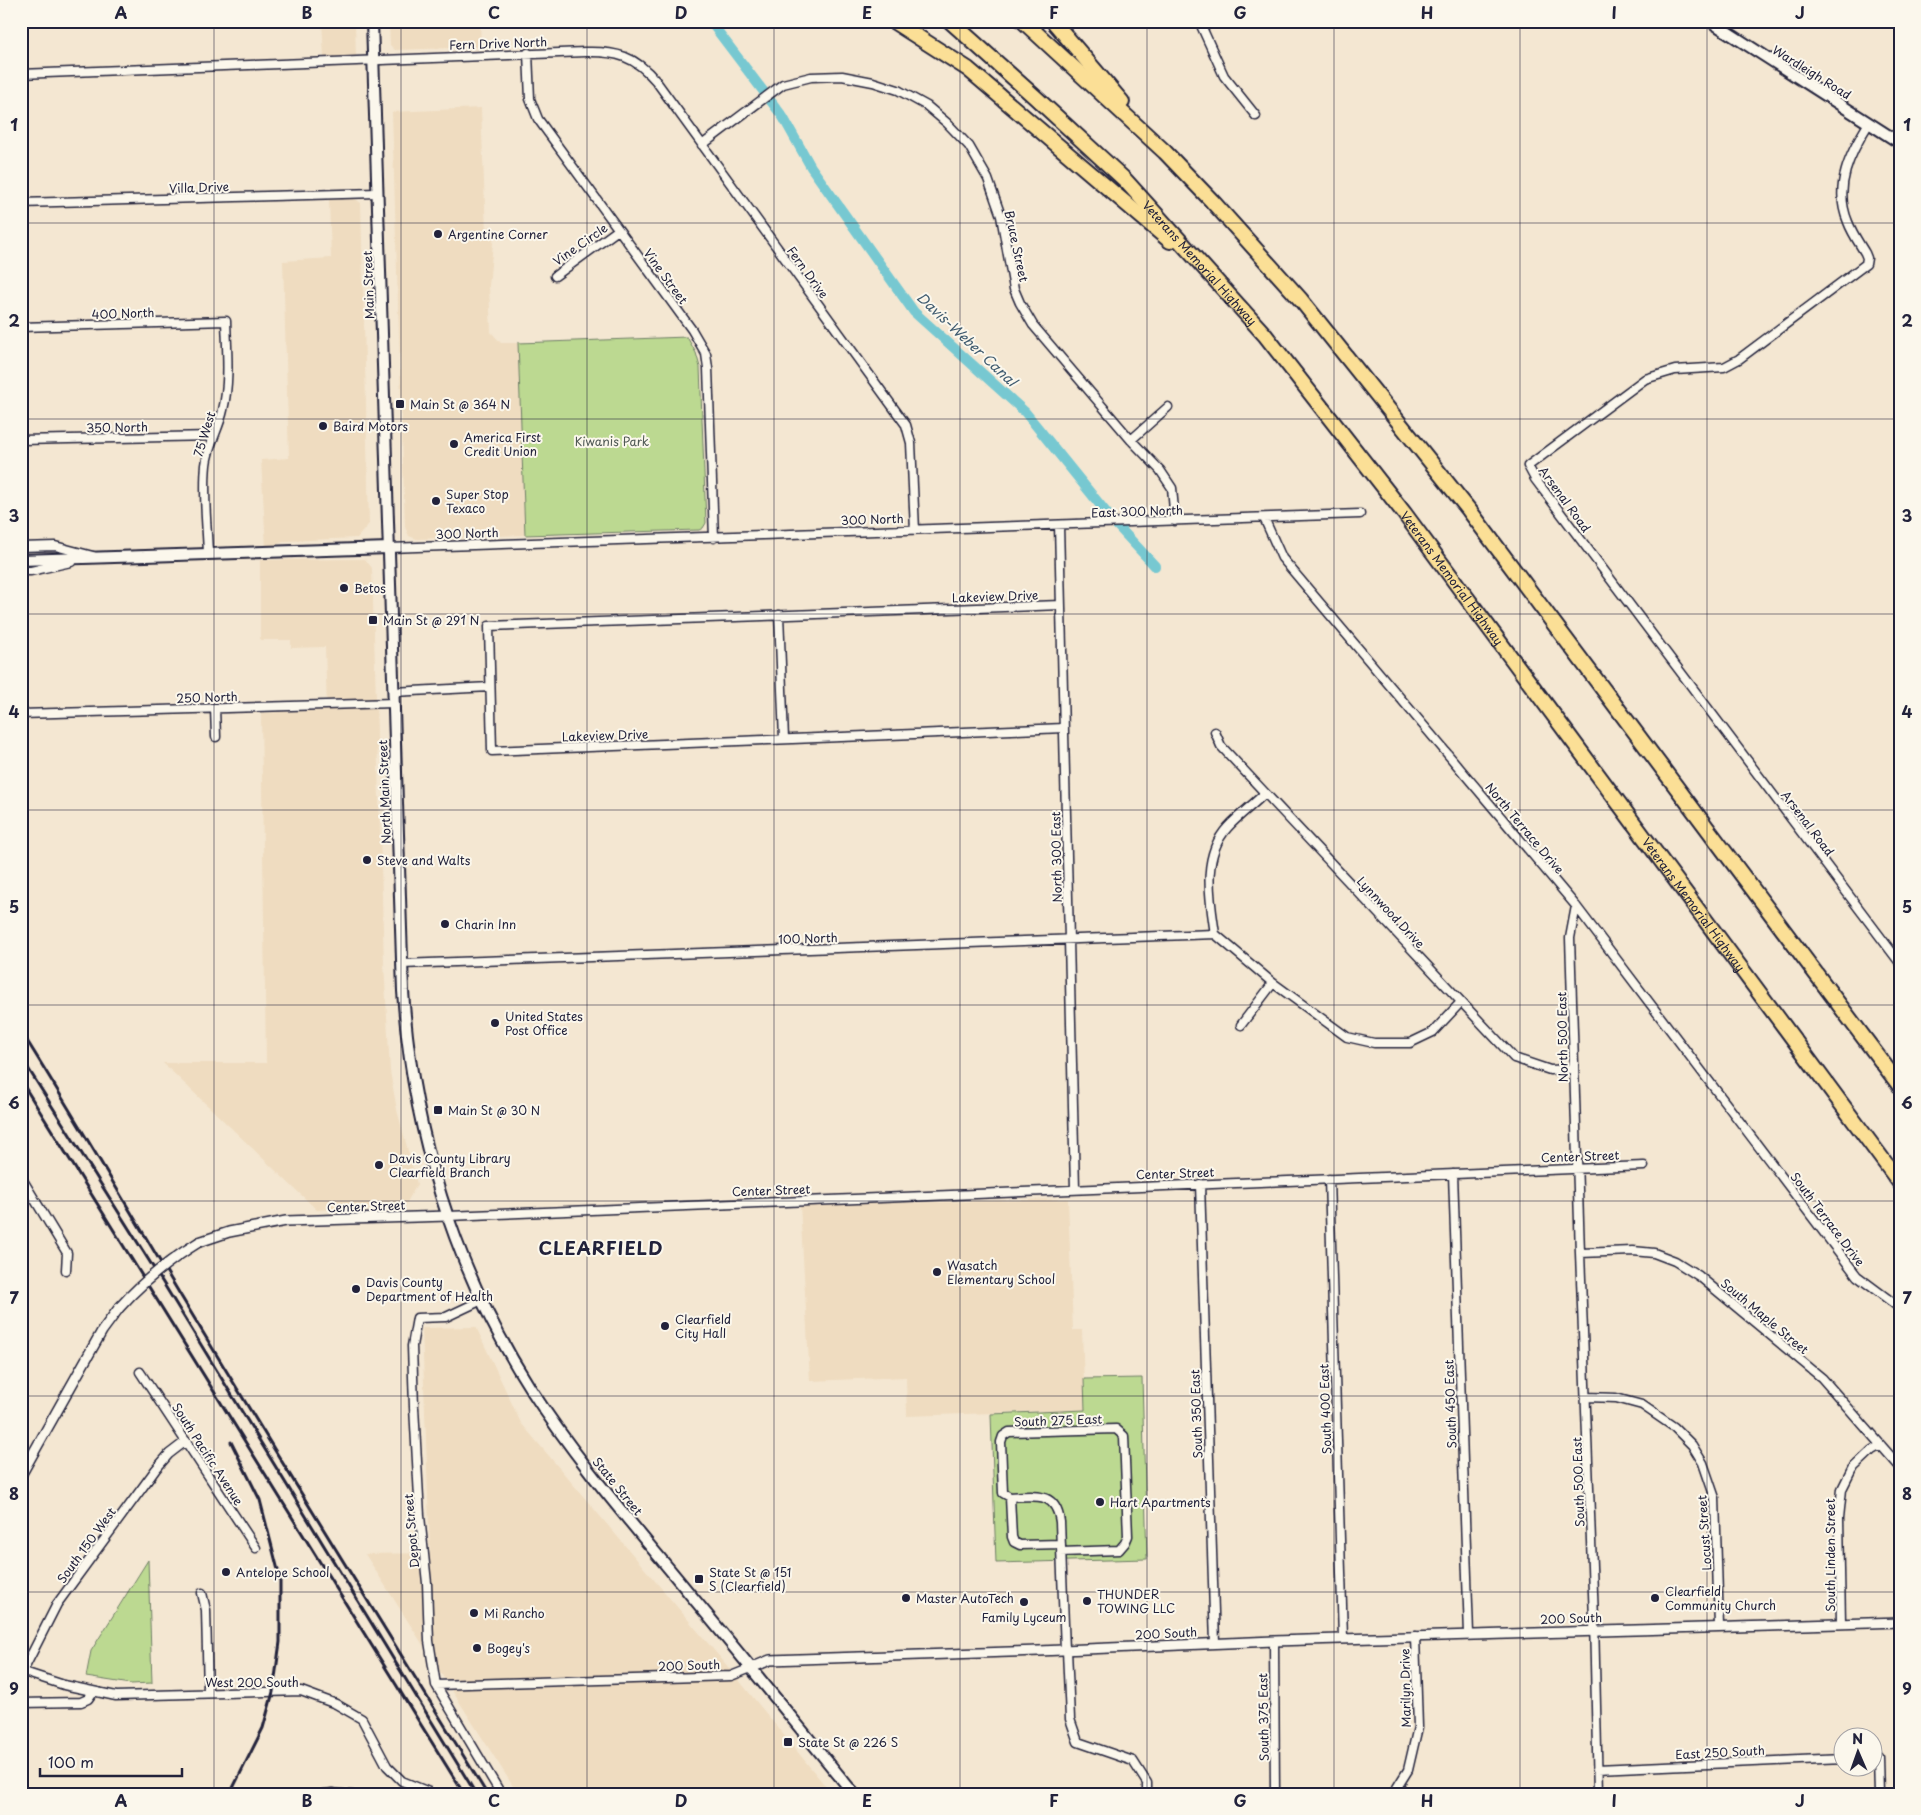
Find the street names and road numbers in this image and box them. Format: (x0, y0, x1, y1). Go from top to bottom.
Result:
street label: Fern Drive North (449, 32, 547, 54)
street label: Wardleigh Road (1769, 41, 1855, 103)
street label: Villa Drive (169, 177, 229, 197)
street label: Veterans Memorial Highway (1138, 196, 1261, 329)
street label: Bruce Street (1001, 209, 1033, 283)
street label: Vine Circle (549, 218, 611, 270)
street label: Fern Drive (783, 242, 833, 302)
street label: Vine Street (640, 244, 692, 308)
street label: Main Street (358, 250, 378, 320)
street label: 400 North (91, 303, 155, 323)
street label: 75 West (189, 409, 219, 459)
street label: 350 North (86, 417, 148, 437)
street label: Arsenal Road (1535, 462, 1595, 536)
street label: East 300 North (1091, 500, 1183, 522)
street label: Veterans Memorial Highway (1396, 507, 1508, 649)
street label: 300 North (840, 509, 904, 529)
street label: 300 North (435, 523, 499, 543)
street label: Lakeview Drive (951, 585, 1039, 607)
street label: 250 North (176, 687, 238, 707)
street label: Lakeview Drive (561, 724, 649, 746)
street label: North Main Street (373, 739, 395, 844)
street label: North Terrace Drive (1481, 778, 1569, 878)
street label: Arsenal Road (1777, 786, 1839, 860)
street label: North 300 East (1046, 811, 1066, 903)
street label: Veterans Memorial Highway (1638, 833, 1749, 975)
street label: Lynnwood Drive (1353, 872, 1429, 952)
street label: 100 North (778, 928, 838, 948)
street label: North 500 East (1552, 991, 1572, 1082)
street label: Center Street (1540, 1146, 1620, 1166)
street label: Center Street (1135, 1163, 1215, 1183)
street label: South Terrace Drive (1787, 1168, 1869, 1270)
street label: Center Street (731, 1180, 811, 1200)
street label: Center Street (326, 1196, 406, 1216)
street label: South Maple Street (1717, 1274, 1813, 1358)
street label: South 450 East (1439, 1359, 1461, 1449)
street label: South 400 East (1314, 1363, 1336, 1454)
street label: South 350 East (1185, 1369, 1207, 1459)
street label: South Pacific Avenue (168, 1399, 248, 1509)
street label: South 275 East (1014, 1409, 1103, 1431)
street label: South 500 East (1567, 1437, 1589, 1527)
street label: State Street (589, 1453, 647, 1519)
street label: Depot Street (399, 1493, 423, 1569)
street label: Locust Street (1692, 1495, 1716, 1571)
street label: South Linden Street (1821, 1498, 1839, 1612)
street label: South 150 West (52, 1503, 120, 1587)
street label: 200 South (1540, 1608, 1602, 1628)
street label: 200 South (1135, 1622, 1197, 1644)
street label: Marilyn Drive (1395, 1648, 1415, 1728)
street label: 200 South (658, 1655, 720, 1675)
street label: West 200 South (205, 1673, 299, 1691)
street label: South 375 East (1253, 1673, 1273, 1761)
street label: East 250 South (1675, 1741, 1765, 1763)

